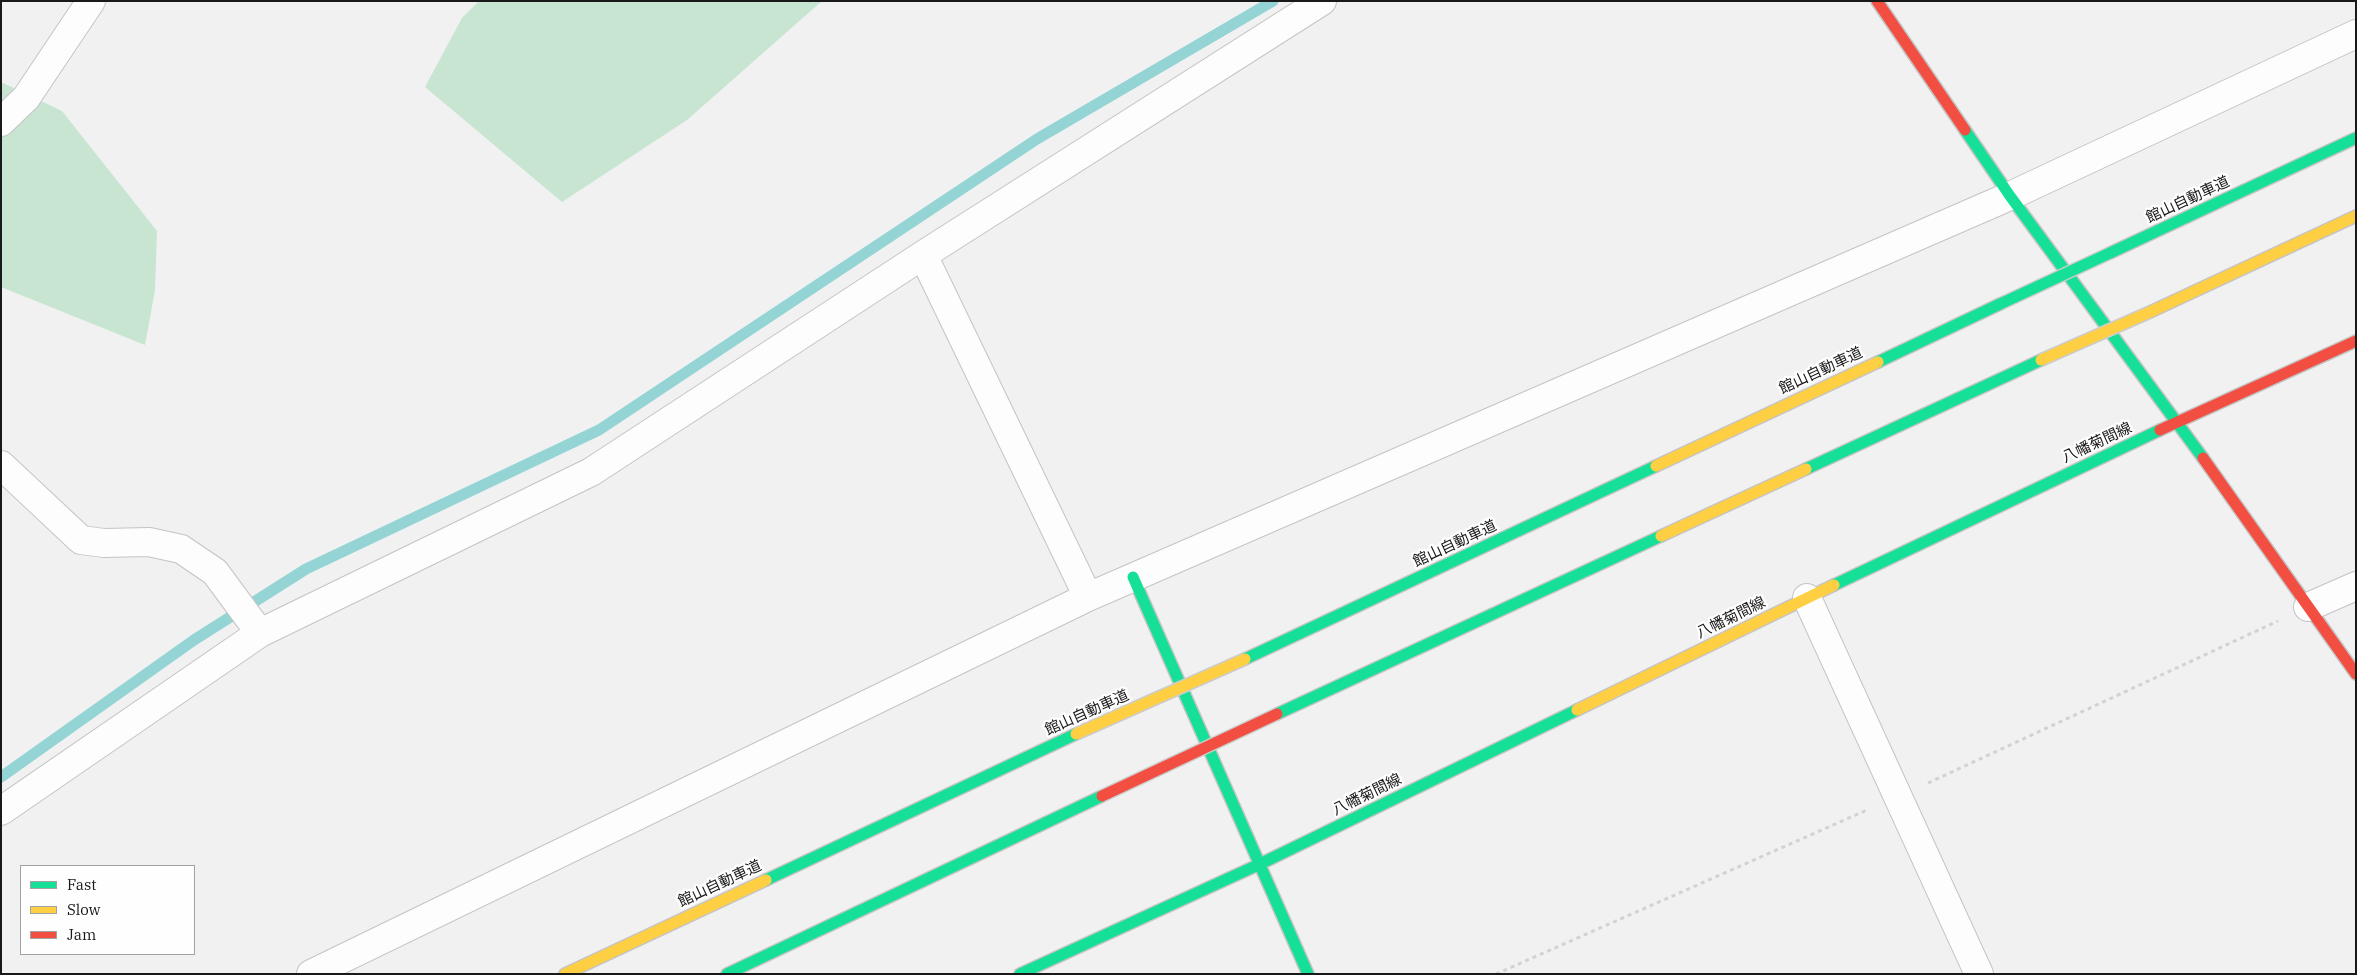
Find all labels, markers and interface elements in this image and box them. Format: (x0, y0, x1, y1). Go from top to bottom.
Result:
street label: 館山自動車道 (2143, 173, 2233, 227)
street label: 館山自動車道 (1776, 344, 1866, 398)
street label: 八幡菊間線 (2059, 419, 2135, 467)
street label: 館山自動車道 (1410, 517, 1500, 571)
street label: 八幡菊間線 (1693, 593, 1769, 643)
street label: 館山自動車道 (1042, 686, 1132, 740)
street label: 八幡菊間線 (1329, 770, 1405, 820)
street label: 館山自動車道 (675, 857, 765, 911)
legend (20, 865, 195, 955)
text: Fast (67, 875, 97, 894)
text: Slow (67, 900, 100, 919)
text: Jam (67, 925, 96, 944)

